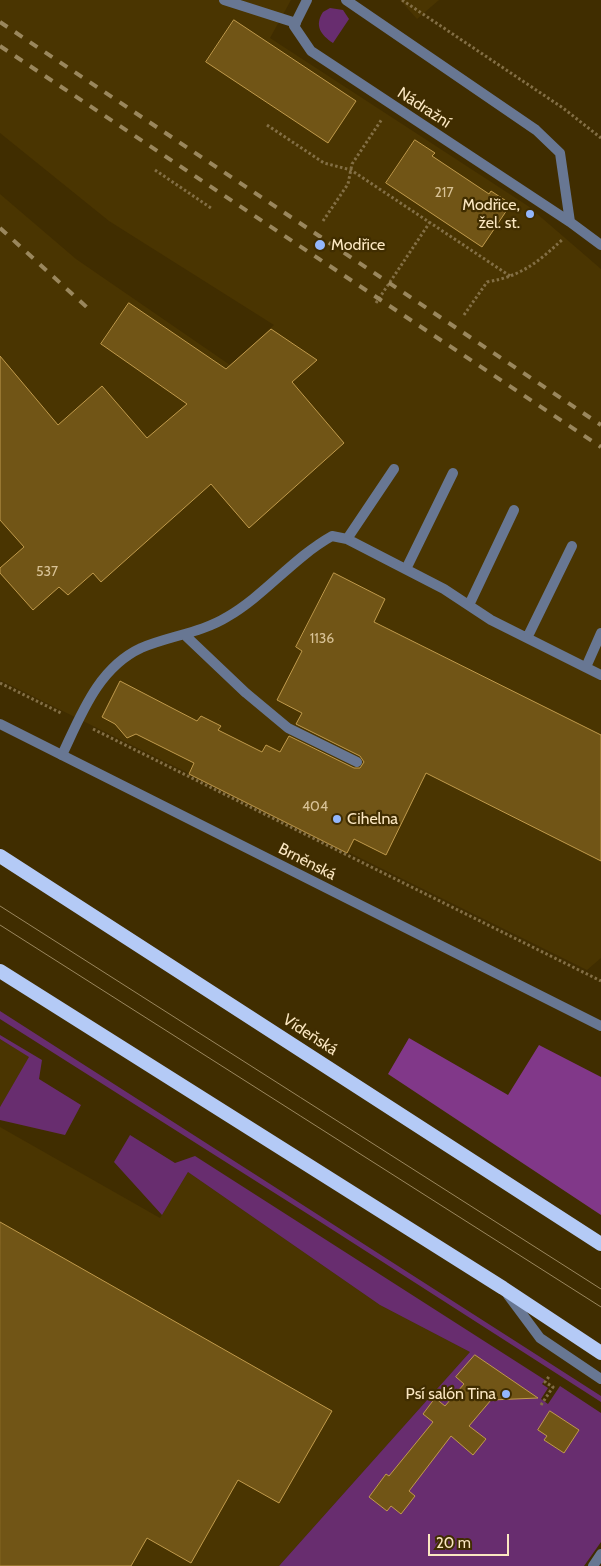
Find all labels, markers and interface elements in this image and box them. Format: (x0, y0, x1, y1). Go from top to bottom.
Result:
street label: Nádražní (394, 84, 454, 132)
house number: 217 (435, 185, 453, 201)
place label: Modřice, žel. st. (462, 195, 520, 233)
marker: Modřice, žel. st. (524, 208, 536, 220)
place label: Modřice (331, 235, 385, 255)
marker: Modřice (313, 238, 327, 252)
house number: 537 (36, 564, 58, 580)
house number: 1136 (310, 631, 334, 647)
house number: 404 (302, 799, 328, 815)
place label: Cihelna (347, 809, 398, 829)
marker: Cihelna (331, 813, 343, 825)
street label: Brněnská (275, 839, 339, 885)
street label: Vídeňská (279, 1010, 341, 1060)
place label: Psí salón Tina (406, 1384, 496, 1404)
marker: Psí salón Tina (500, 1388, 512, 1400)
scale bar (431, 1524, 512, 1556)
text: 20 m (436, 1534, 471, 1552)

